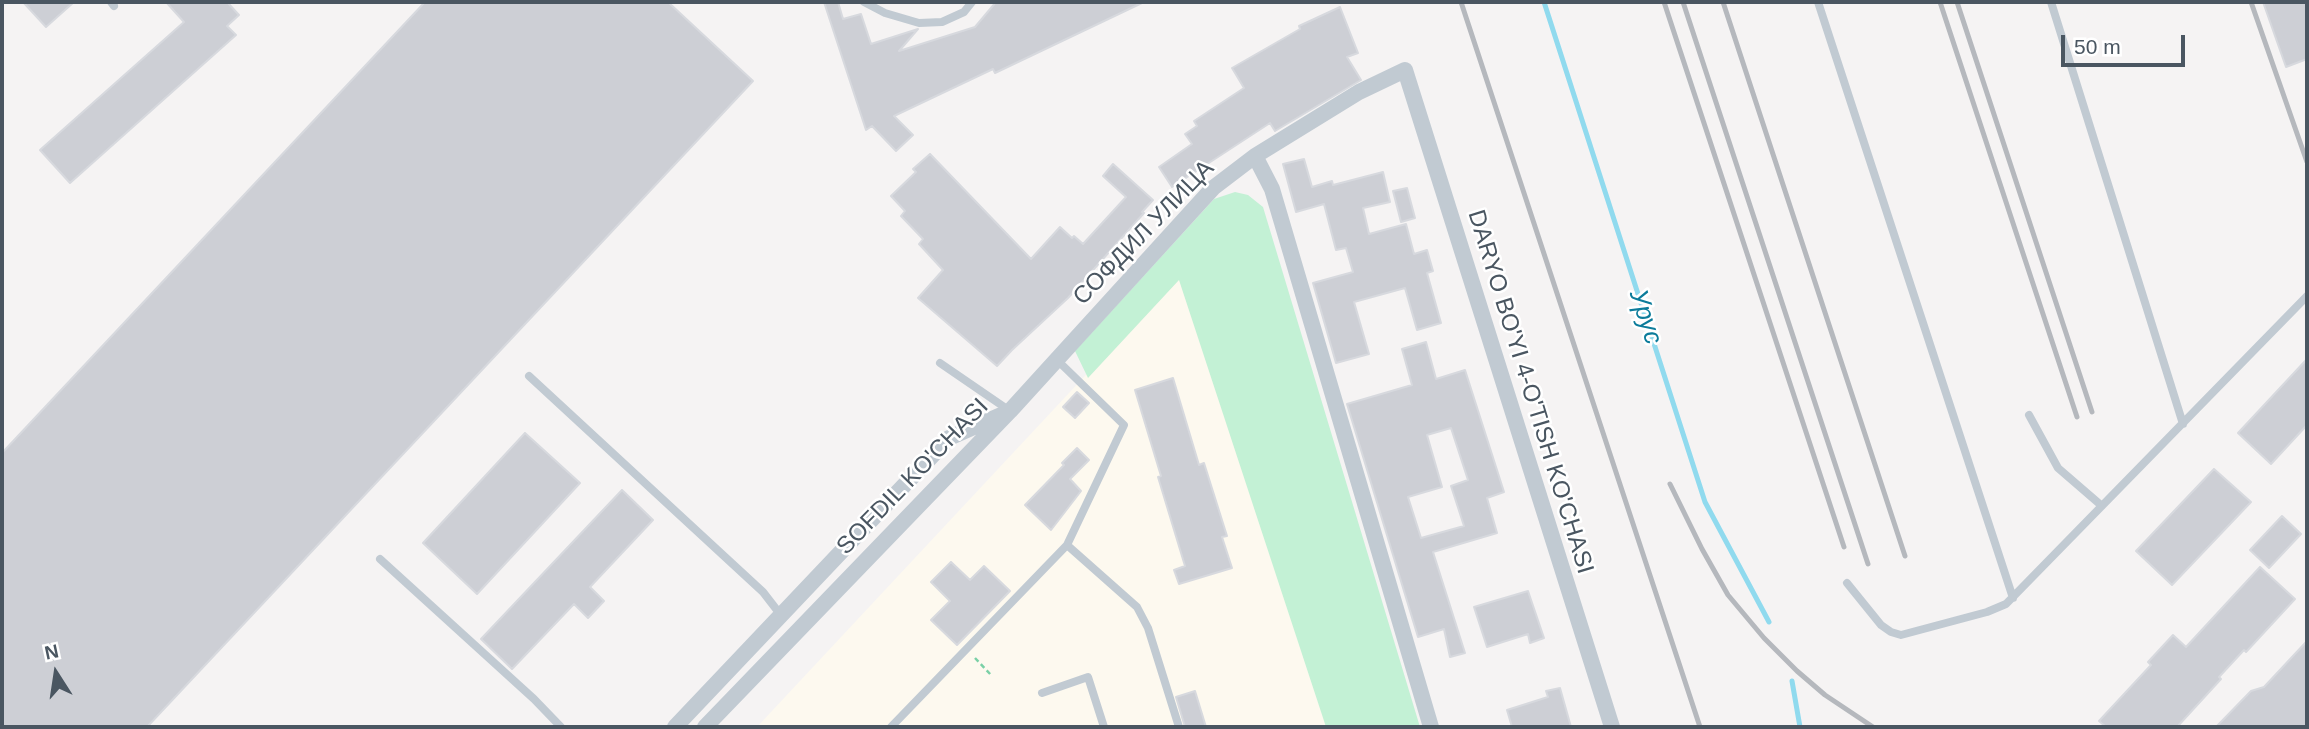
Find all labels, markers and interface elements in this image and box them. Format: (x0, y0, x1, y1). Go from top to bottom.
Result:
scale bar (2064, 21, 2188, 65)
text: 50 m (2074, 35, 2121, 58)
street label: СОФДИЛ УЛИЦА (1068, 155, 1220, 311)
street label: DARYO BO'YI 4-O'TISH KO'CHASI (1461, 207, 1599, 577)
water label: Урус (1622, 286, 1668, 348)
street label: SOFDIL KO'CHASI (831, 393, 995, 561)
north arrow (21, 638, 91, 708)
text: N (43, 640, 60, 664)

